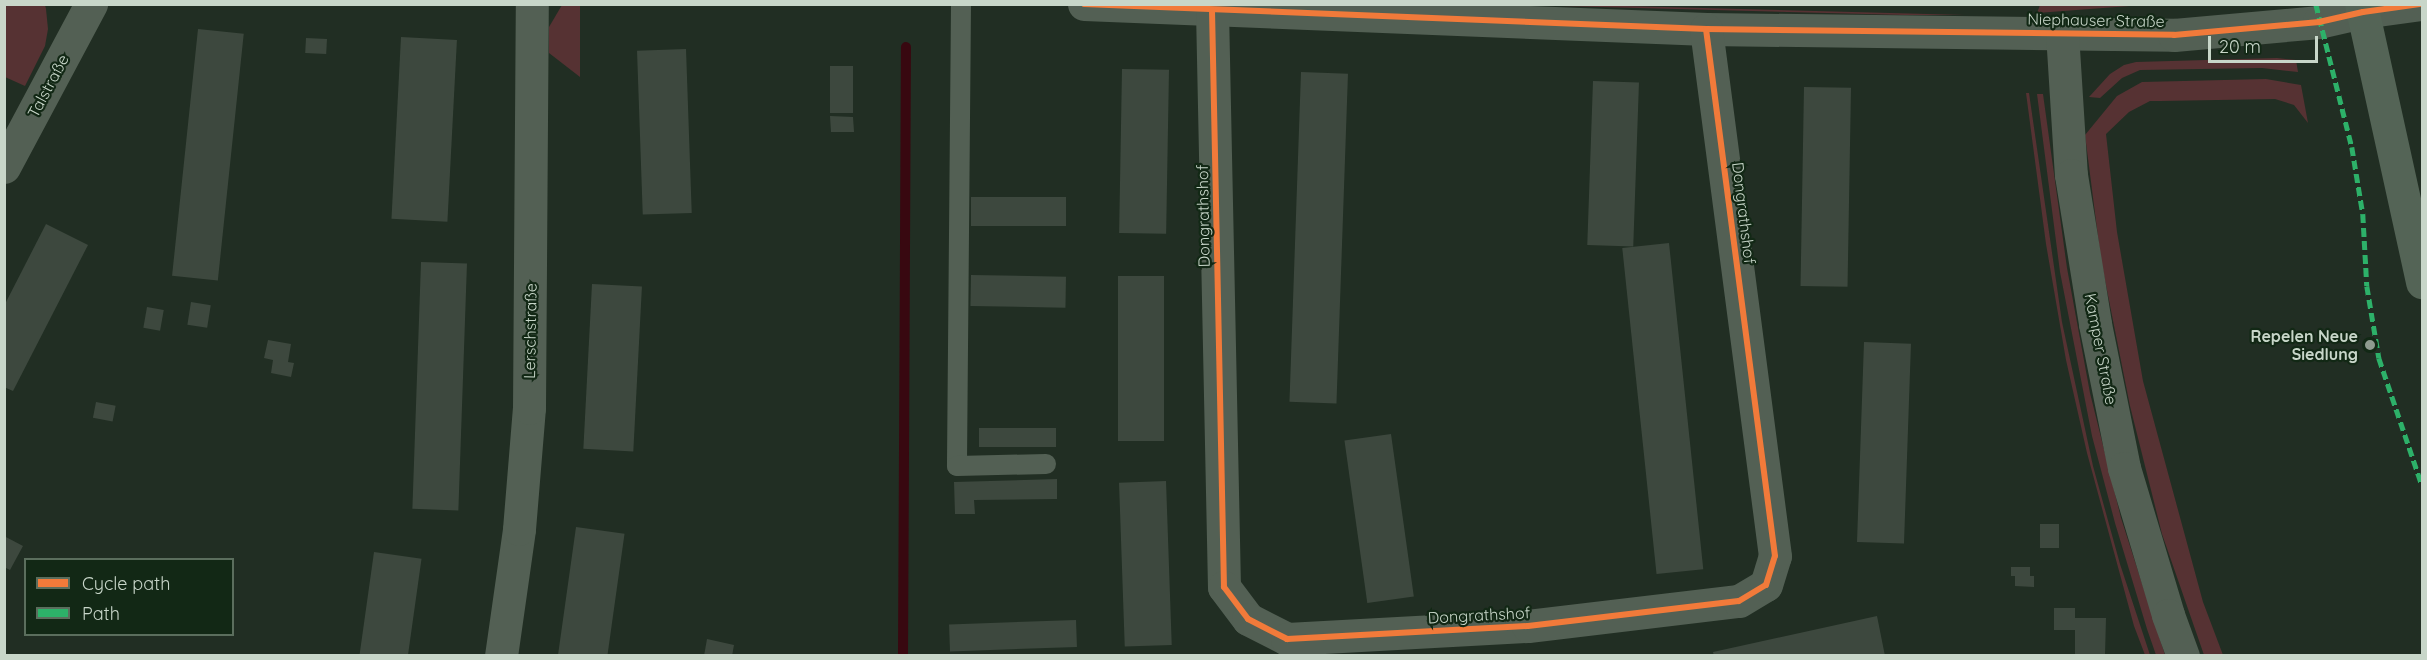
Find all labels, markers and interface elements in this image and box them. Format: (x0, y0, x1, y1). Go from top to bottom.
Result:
street label: Niephauser Straße (2027, 9, 2165, 31)
scale bar (2211, 24, 2320, 62)
text: 20 m (2219, 35, 2261, 58)
street label: Talstraße (23, 51, 73, 121)
street label: Dongrathshof (1728, 161, 1760, 265)
street label: Dongrathshof (1193, 164, 1213, 268)
street label: Lerschstraße (520, 283, 540, 379)
street label: Kamper Straße (2081, 292, 2121, 406)
place label: Repelen Neue Siedlung (2251, 326, 2358, 364)
marker: Repelen Neue Siedlung (2363, 338, 2377, 352)
legend (24, 558, 234, 636)
text: Cycle path (82, 572, 170, 595)
text: Path (82, 602, 120, 625)
street label: Dongrathshof (1427, 603, 1531, 627)

